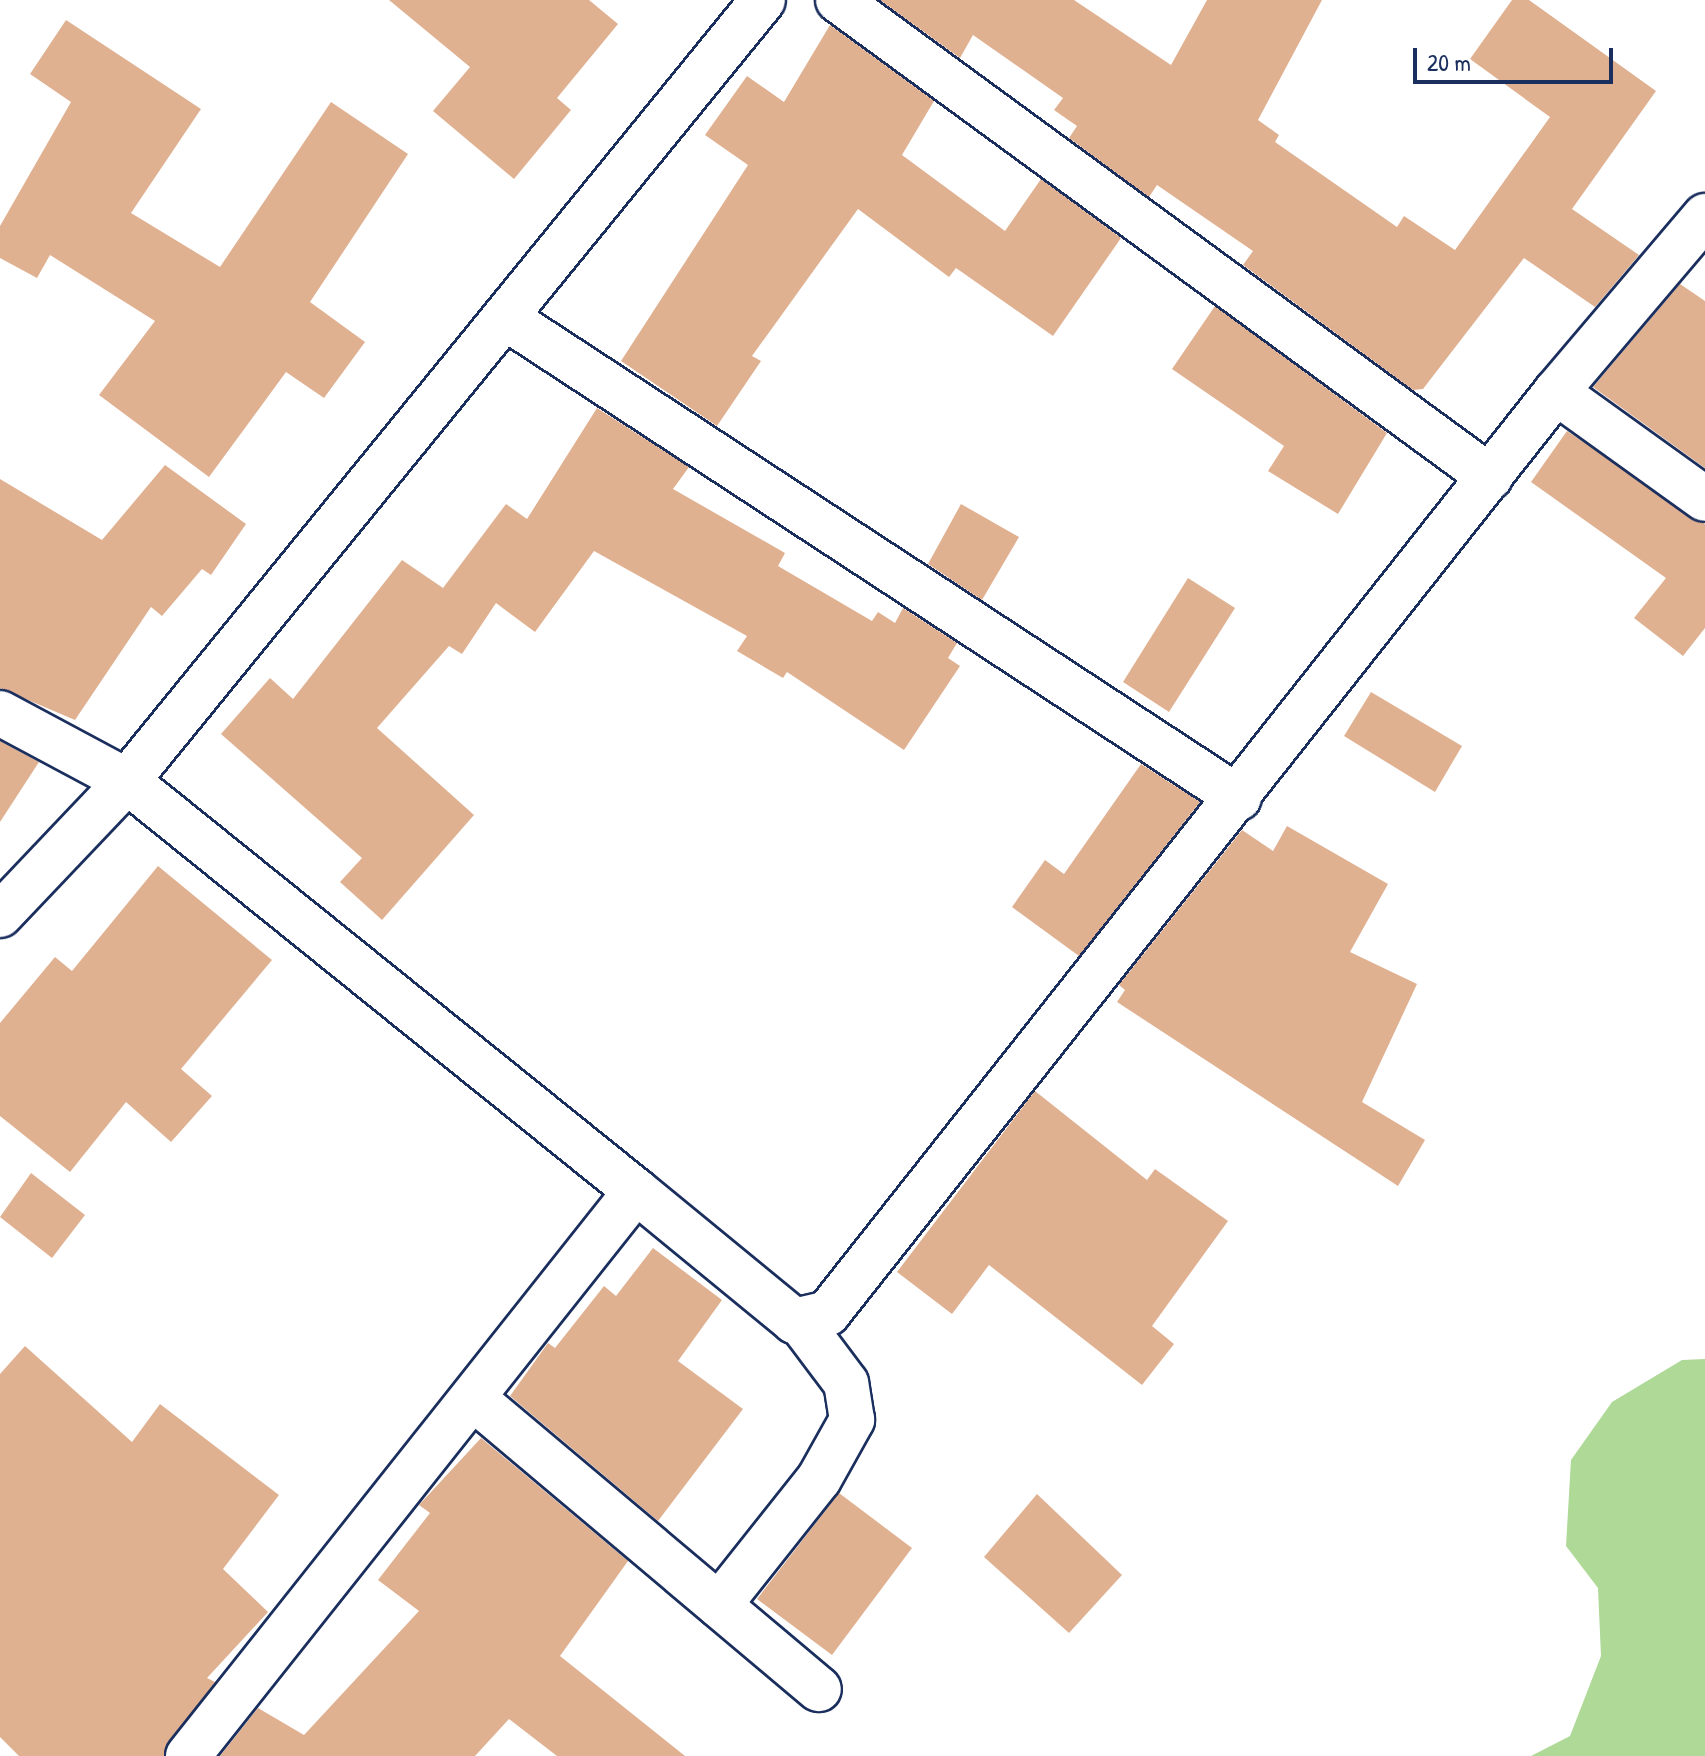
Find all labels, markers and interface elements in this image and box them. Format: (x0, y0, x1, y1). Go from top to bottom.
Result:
scale bar (1417, 32, 1617, 82)
text: 20 m (1427, 46, 1471, 78)

